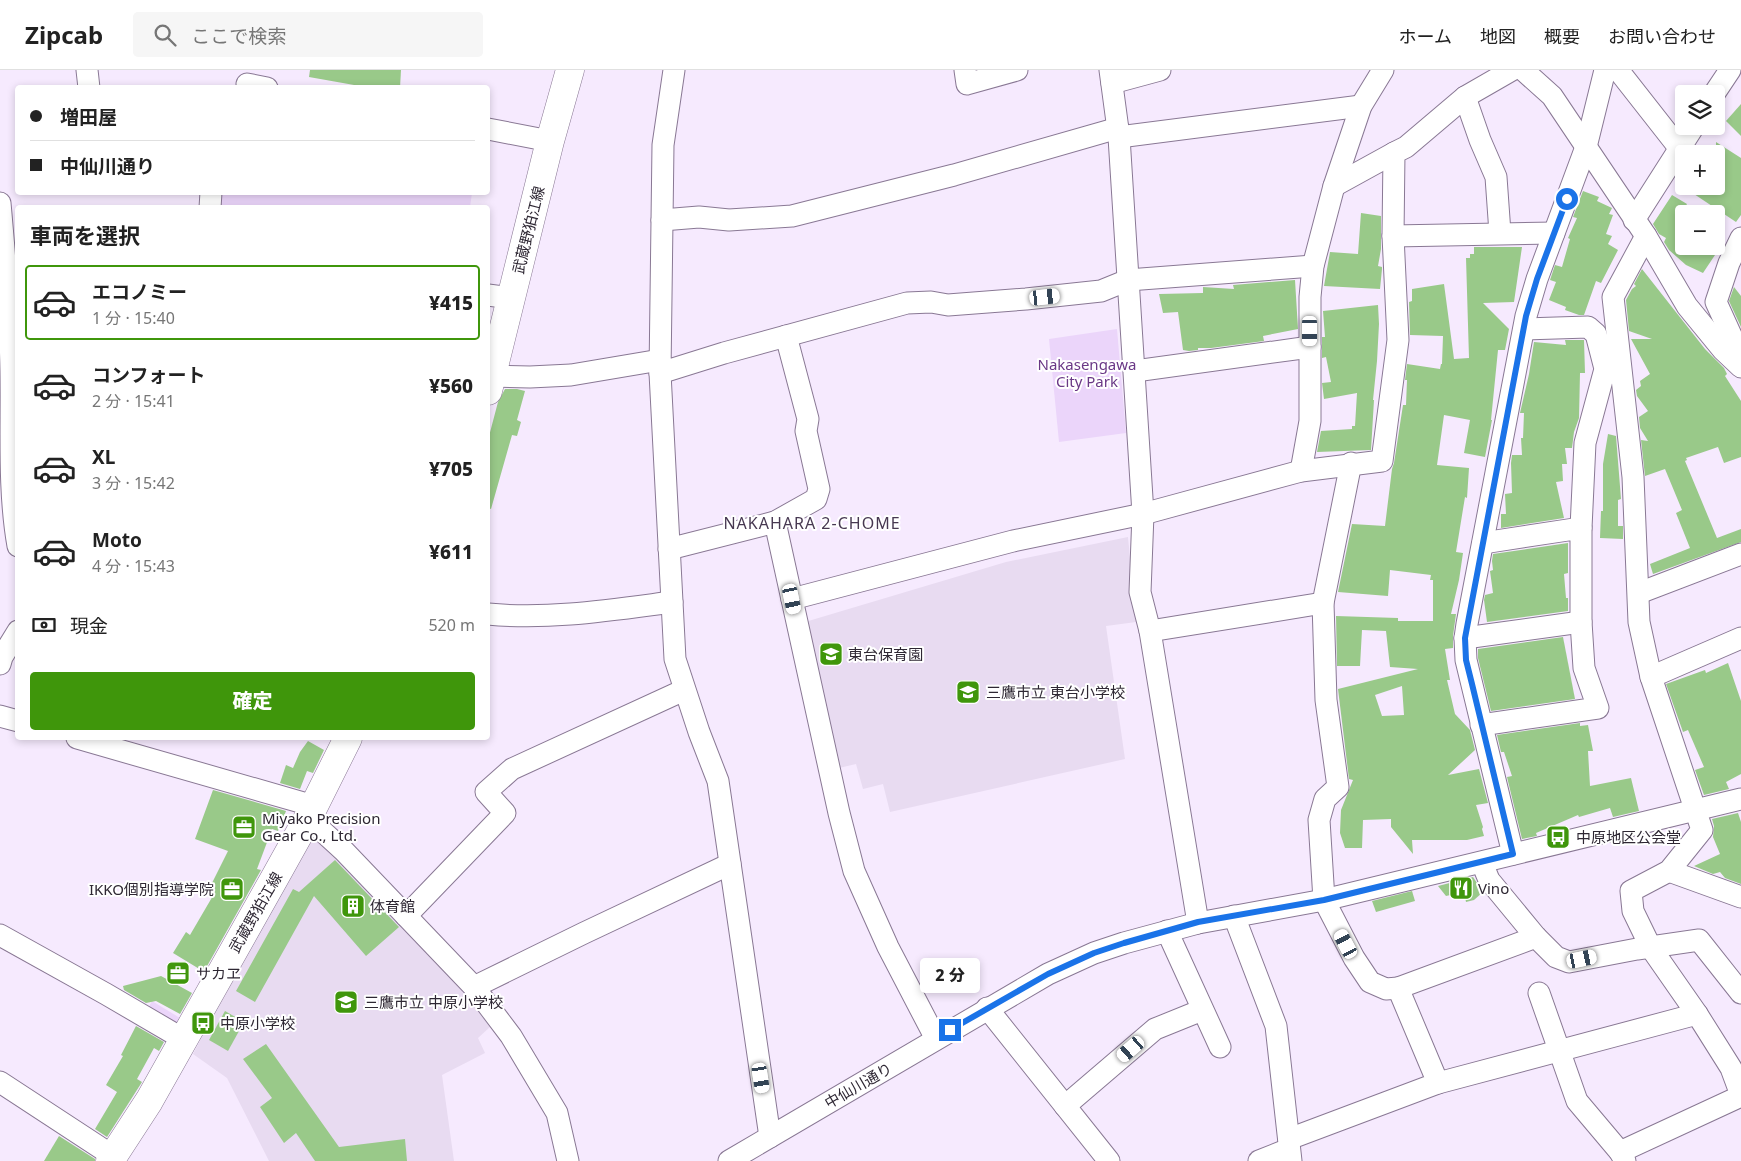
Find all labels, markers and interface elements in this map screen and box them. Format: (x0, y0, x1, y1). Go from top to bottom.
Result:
search box (133, 12, 483, 57)
text: Zipcab (25, 18, 103, 51)
icon: search (151, 21, 179, 49)
text: ここで検索 (191, 23, 286, 49)
text: ホーム (1399, 24, 1452, 48)
text: 地図 (1480, 24, 1516, 48)
text: 概要 (1544, 24, 1580, 48)
text: お問い合わせ (1608, 24, 1716, 48)
map controls (1675, 85, 1725, 255)
button: layers (1675, 85, 1725, 135)
text: 増田屋 (60, 104, 117, 130)
button: + (1675, 145, 1725, 195)
text: 中仙川通り (60, 153, 155, 179)
street label: 武蔵野狛江線 (507, 184, 549, 276)
route start (1556, 188, 1578, 210)
button: − (1675, 205, 1725, 255)
text: 車両を選択 (30, 220, 140, 250)
text: エコノミー (92, 279, 187, 305)
icon: car (32, 280, 77, 325)
car (1029, 288, 1060, 306)
text: ¥415 (429, 290, 473, 316)
text: 1 分 · 15:40 (92, 307, 175, 329)
car (1302, 316, 1317, 346)
park label: Nakasengawa City Park (1037, 354, 1137, 391)
text: コンフォート (92, 362, 205, 388)
icon: car (32, 363, 77, 408)
text: ¥560 (429, 373, 473, 399)
text: 2 分 · 15:41 (92, 390, 175, 412)
text: XL (92, 444, 115, 470)
icon: car (32, 446, 77, 491)
text: ¥705 (429, 456, 473, 482)
text: 3 分 · 15:42 (92, 472, 175, 494)
district label: NAKAHARA 2-CHOME (723, 512, 901, 534)
text: Moto (92, 527, 142, 553)
icon: car (32, 529, 77, 574)
text: ¥611 (429, 539, 473, 565)
text: 4 分 · 15:43 (92, 555, 175, 577)
car (781, 583, 802, 615)
icon: cash (30, 611, 58, 639)
text: 現金 (70, 613, 108, 639)
text: 520 m (428, 614, 475, 636)
school or university icon: 東台保育園 (818, 641, 844, 667)
place label: 東台保育園 (848, 644, 923, 664)
button: 確定 (30, 672, 475, 730)
school or university icon: 三鷹市立 東台小学校 (955, 679, 981, 705)
place label: 三鷹市立 東台小学校 (986, 682, 1125, 702)
place label: Miyako Precision Gear Co., Ltd. (262, 808, 380, 845)
office icon: Miyako Precision Gear Co., Ltd. (231, 814, 257, 840)
bus stop icon: 中原地区公会堂 (1545, 824, 1571, 850)
place label: 中原地区公会堂 (1576, 827, 1681, 847)
street label: 武蔵野狛江線 (224, 868, 286, 956)
restaurant icon: Vino (1448, 875, 1474, 901)
office icon: IKKO個別指導学院 (219, 876, 245, 902)
place label: Vino (1478, 878, 1509, 898)
place label: IKKO個別指導学院 (89, 879, 214, 899)
building icon: 体育館 (340, 893, 366, 919)
place label: 体育館 (370, 896, 415, 916)
car (1332, 927, 1359, 961)
car (1565, 949, 1598, 969)
callout: 2 分 (920, 958, 980, 992)
office icon: サカヱ (165, 960, 191, 986)
place label: サカヱ (196, 963, 241, 983)
text: 2 分 (935, 964, 965, 986)
school or university icon: 三鷹市立 中原小学校 (333, 989, 359, 1015)
place label: 三鷹市立 中原小学校 (364, 992, 503, 1012)
bus stop icon: 中原小学校 (190, 1010, 216, 1036)
place label: 中原小学校 (220, 1013, 295, 1033)
route end (939, 1019, 961, 1041)
car (1114, 1033, 1147, 1065)
street label: 中仙川通り (821, 1058, 895, 1112)
car (751, 1062, 770, 1094)

